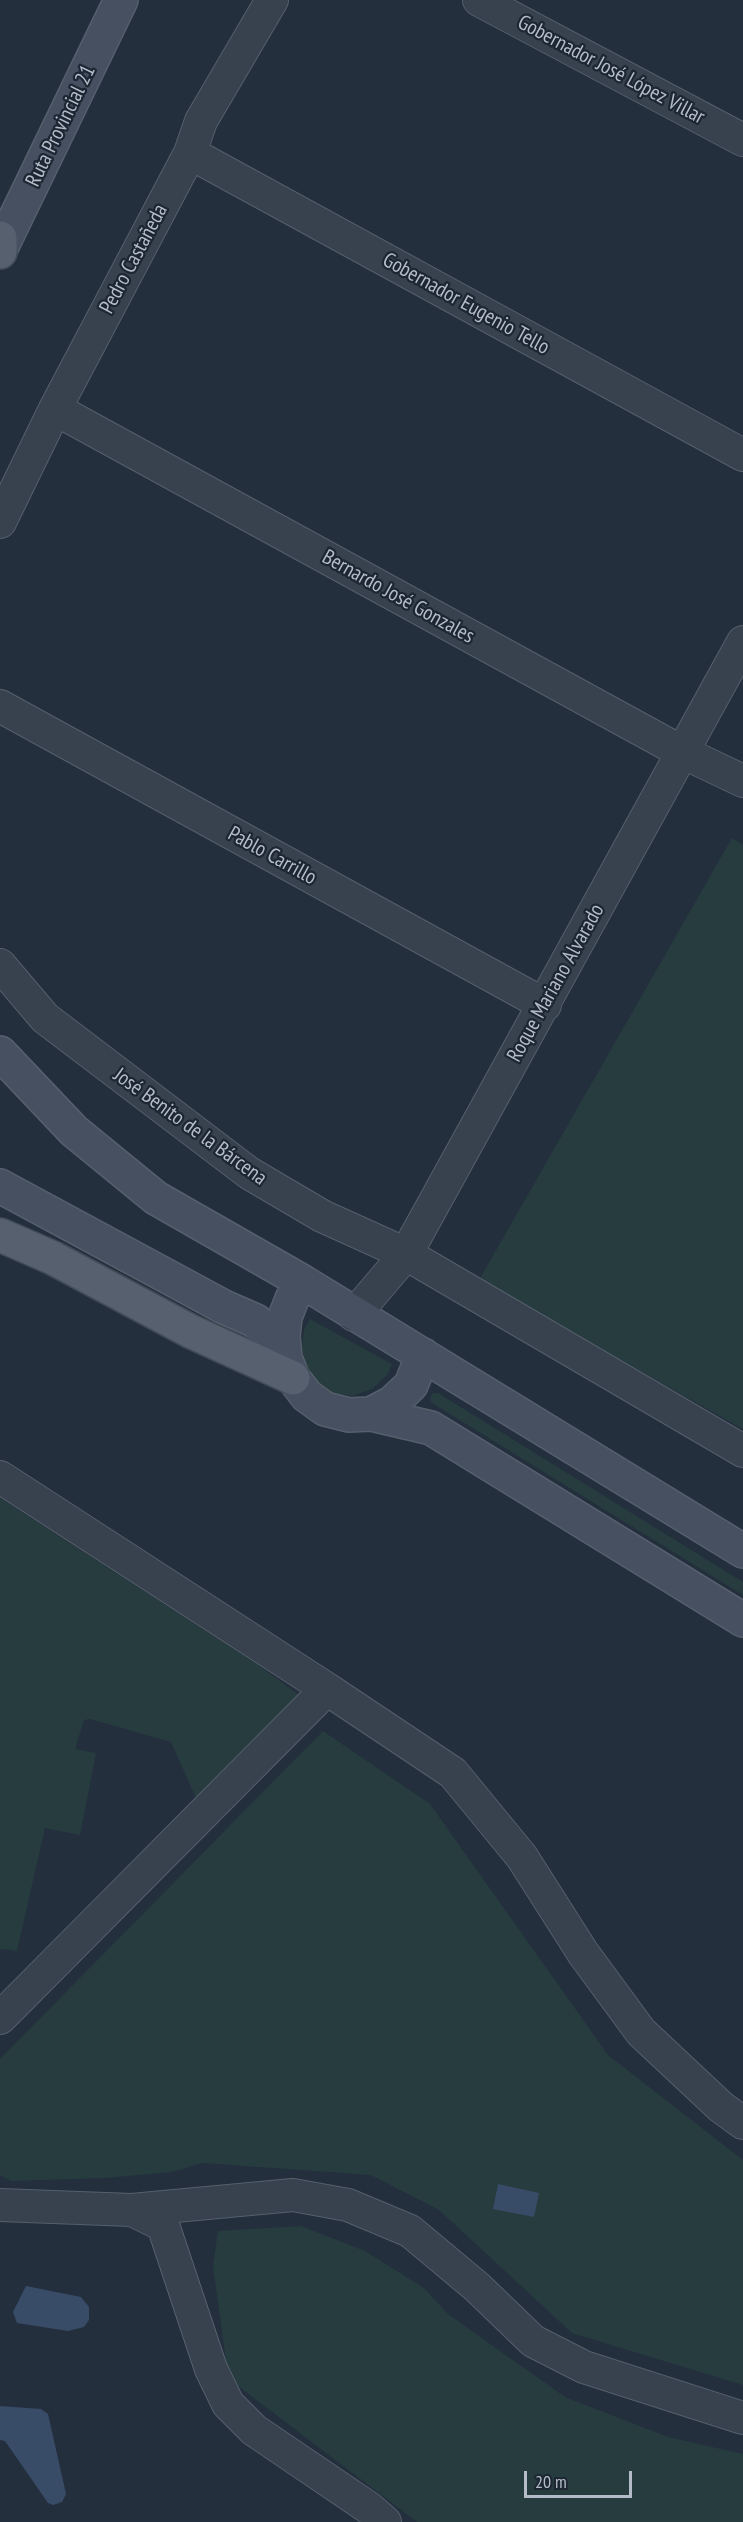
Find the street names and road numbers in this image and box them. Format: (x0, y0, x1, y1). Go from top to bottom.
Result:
street label: Gobernador José López Villar (513, 10, 709, 130)
street label: Ruta Provincial 21 (21, 61, 101, 191)
street label: Pedro Castañeda (95, 200, 173, 318)
street label: Gobernador Eugenio Tello (378, 248, 554, 360)
street label: Bernardo José Gonzales (318, 545, 478, 649)
street label: Pablo Carrillo (223, 821, 321, 891)
street label: Roque Mariano Alvarado (502, 900, 610, 1066)
street label: José Benito de la Bárcena (108, 1063, 272, 1191)

